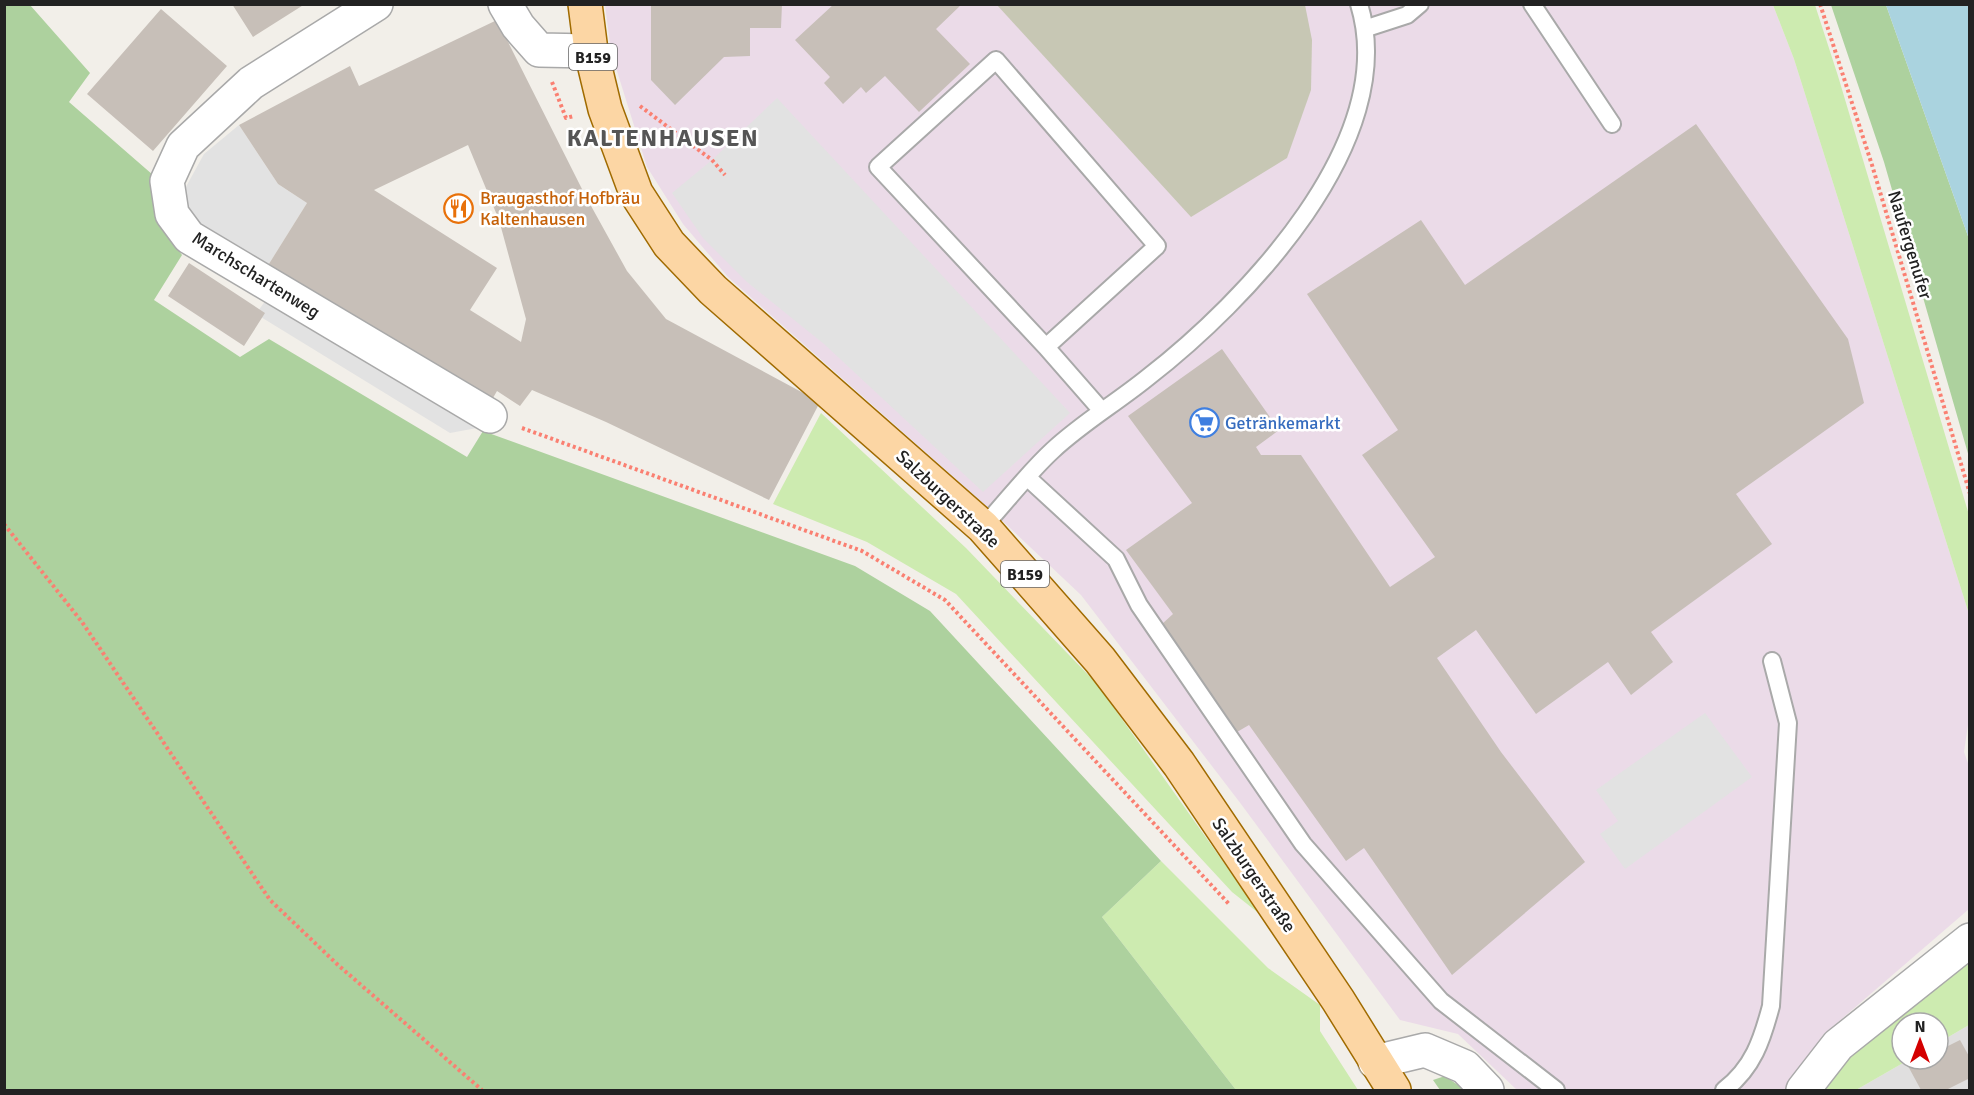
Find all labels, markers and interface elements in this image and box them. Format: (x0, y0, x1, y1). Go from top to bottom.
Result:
road number: B159 (569, 44, 617, 70)
district label: KALTENHAUSEN (567, 123, 759, 153)
place label: Braugasthof Hofbräu Kaltenhausen (480, 187, 640, 230)
street label: Naufergenufer (1883, 188, 1937, 302)
restaurant icon: Braugasthof Hofbräu Kaltenhausen (443, 192, 475, 224)
street label: Marchschartenweg (188, 227, 324, 323)
supermarket icon: Getränkemarkt (1188, 407, 1220, 439)
place label: Getränkemarkt (1225, 412, 1340, 434)
street label: Salzburgerstraße (892, 445, 1004, 553)
road number: B159 (1001, 561, 1049, 587)
street label: Salzburgerstraße (1207, 813, 1301, 937)
north arrow (1890, 1011, 1950, 1071)
text: N (1914, 1017, 1926, 1037)

